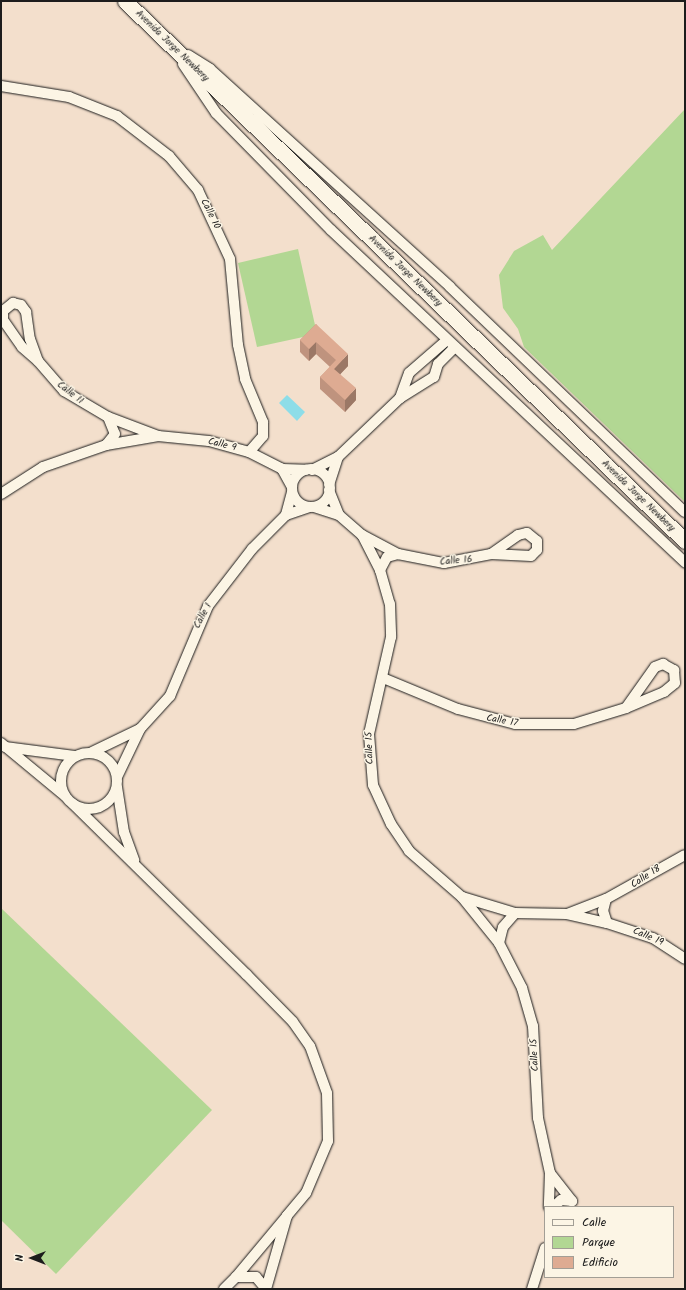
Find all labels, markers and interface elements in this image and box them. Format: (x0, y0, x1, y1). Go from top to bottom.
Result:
street label: Avenida Jorge Newbery (133, 8, 211, 84)
street label: Calle 10 (197, 197, 223, 231)
street label: Avenida Jorge Newbery (366, 233, 444, 309)
street label: Calle 11 (54, 379, 86, 407)
street label: Calle 9 (206, 436, 238, 454)
street label: Avenida Jorge Newbery (599, 458, 677, 534)
street label: Calle 16 (439, 554, 473, 568)
street label: Calle 1 (191, 601, 215, 631)
street label: Calle 17 (485, 712, 519, 730)
street label: Calle 15 (363, 732, 377, 764)
street label: Calle 18 (629, 863, 663, 891)
street label: Calle 19 (631, 925, 665, 949)
street label: Calle 15 (528, 1038, 542, 1072)
legend (544, 1206, 674, 1278)
text: Calle (582, 1213, 606, 1232)
text: Parque (582, 1233, 615, 1252)
north arrow (12, 1238, 52, 1278)
text: Edificio (582, 1253, 618, 1272)
text: N (11, 1255, 29, 1261)

